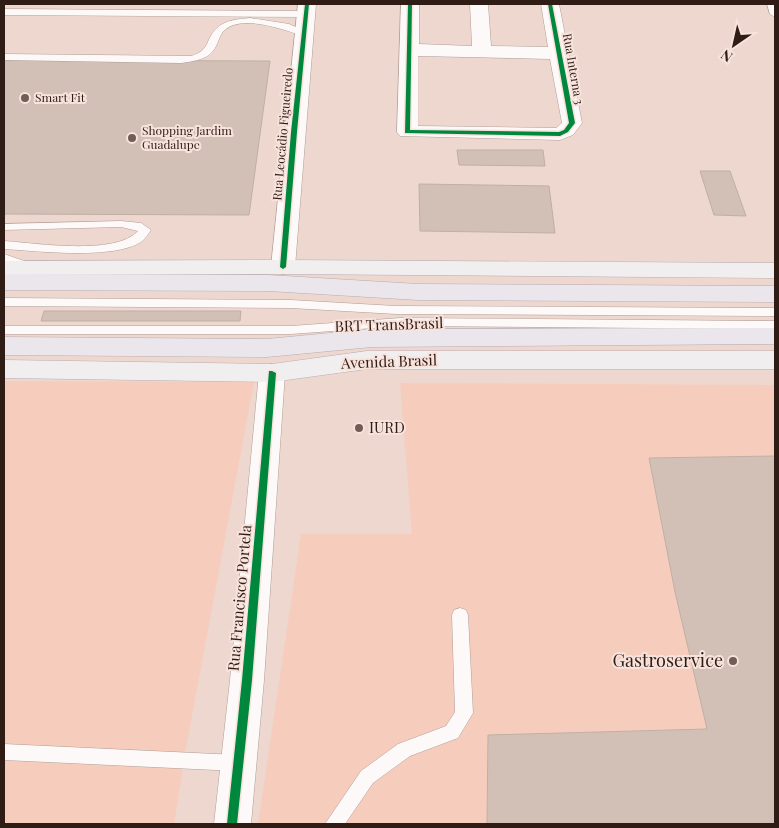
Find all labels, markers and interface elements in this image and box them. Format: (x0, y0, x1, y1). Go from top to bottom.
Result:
north arrow (709, 20, 759, 70)
street label: Rua Interna 3 (560, 32, 588, 106)
text: N (717, 45, 736, 67)
street label: Rua Leocádio Figueiredo (268, 67, 296, 201)
place label: Smart Fit (35, 89, 86, 105)
marker: Smart Fit (19, 92, 31, 104)
place label: Shopping Jardim Guadalupe (142, 122, 232, 152)
marker: Shopping Jardim Guadalupe (126, 132, 138, 144)
street label: BRT TransBrasil (334, 312, 444, 336)
street label: Avenida Brasil (340, 349, 437, 373)
place label: IURD (369, 417, 405, 437)
marker: IURD (353, 422, 365, 434)
street label: Rua Francisco Portela (223, 523, 255, 672)
place label: Gastroservice (612, 648, 723, 672)
marker: Gastroservice (727, 655, 739, 667)

